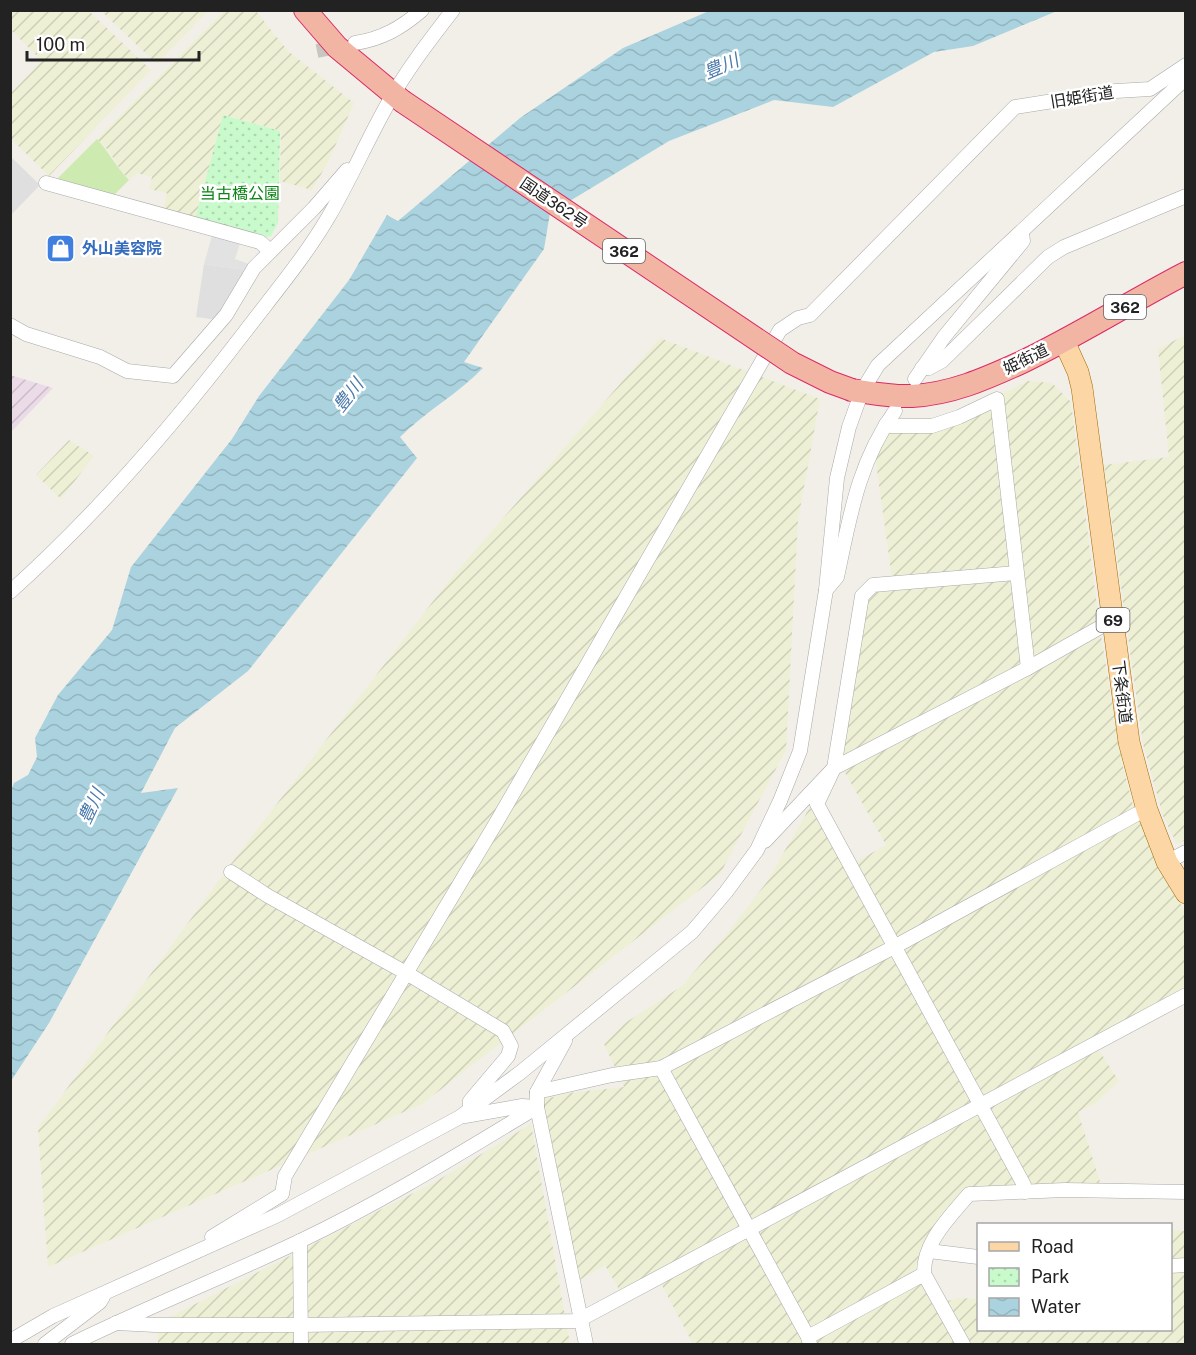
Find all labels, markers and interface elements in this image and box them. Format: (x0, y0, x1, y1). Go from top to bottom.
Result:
scale bar (27, 24, 200, 62)
text: 100 m (36, 34, 85, 55)
water label: 豊川 (700, 49, 744, 83)
street label: 旧姫街道 (1049, 83, 1115, 111)
street label: 国道362号 (517, 173, 591, 233)
park label: 当古橋公園 (200, 184, 280, 203)
shop icon: 外山美容院 (45, 232, 77, 264)
place label: 外山美容院 (82, 239, 162, 258)
road number: 362 (603, 239, 645, 263)
road number: 362 (1104, 295, 1146, 319)
street label: 姫街道 (1000, 340, 1052, 378)
water label: 豊川 (329, 373, 369, 416)
road number: 69 (1096, 608, 1130, 632)
street label: 下条街道 (1109, 659, 1135, 725)
water label: 豊川 (74, 783, 109, 827)
legend (977, 1223, 1172, 1331)
text: Road (1031, 1236, 1074, 1257)
text: Park (1031, 1266, 1069, 1287)
text: Water (1031, 1296, 1081, 1317)

